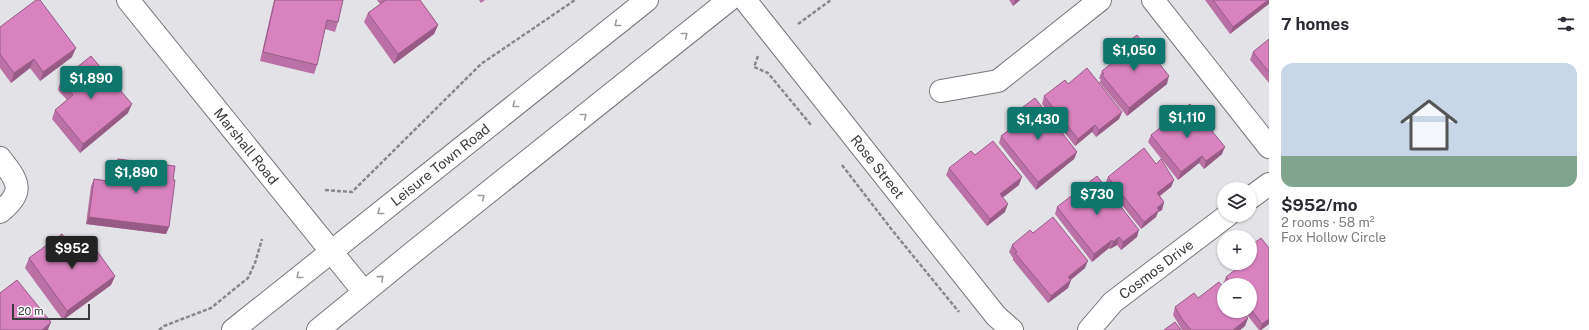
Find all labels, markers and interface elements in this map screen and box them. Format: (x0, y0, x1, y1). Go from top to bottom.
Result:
icon: filters (1555, 13, 1577, 35)
text: 7 homes (1281, 14, 1349, 34)
one-way arrow (614, 20, 621, 27)
one-way arrow (681, 32, 688, 39)
pin: $1,050 (1101, 38, 1167, 72)
text: $1,050 (1112, 43, 1156, 58)
pin: $1,890 (58, 66, 124, 100)
text: $1,890 (69, 71, 113, 86)
icon: home (1393, 89, 1465, 161)
one-way arrow (512, 100, 519, 107)
street label: Marshall Road (211, 105, 282, 188)
pin: $1,110 (1154, 105, 1220, 139)
pin: $1,430 (1005, 107, 1071, 141)
text: $1,110 (1168, 110, 1206, 125)
text: $1,430 (1016, 112, 1060, 127)
one-way arrow (579, 113, 586, 120)
street label: Leisure Town Road (388, 121, 493, 209)
street label: Rose Street (847, 132, 908, 202)
pin: $1,890 (103, 160, 169, 194)
text: $1,890 (114, 165, 158, 180)
pin: $730 (1073, 182, 1121, 216)
map controls (1217, 182, 1257, 318)
button: layers (1217, 182, 1257, 222)
text: $730 (1080, 187, 1114, 202)
one-way arrow (478, 194, 485, 201)
text: $952/mo (1281, 195, 1358, 215)
one-way arrow (378, 207, 385, 214)
text: 2 rooms · 58 m² (1281, 215, 1374, 230)
button: + (1217, 230, 1257, 270)
text: Fox Hollow Circle (1281, 230, 1386, 245)
pin: $952 (48, 236, 96, 270)
street label: Cosmos Drive (1116, 236, 1196, 302)
text: $952 (55, 241, 89, 256)
one-way arrow (297, 272, 304, 279)
one-way arrow (376, 276, 383, 283)
button: − (1217, 278, 1257, 318)
scale bar (12, 302, 90, 321)
text: 20 m (18, 305, 43, 317)

